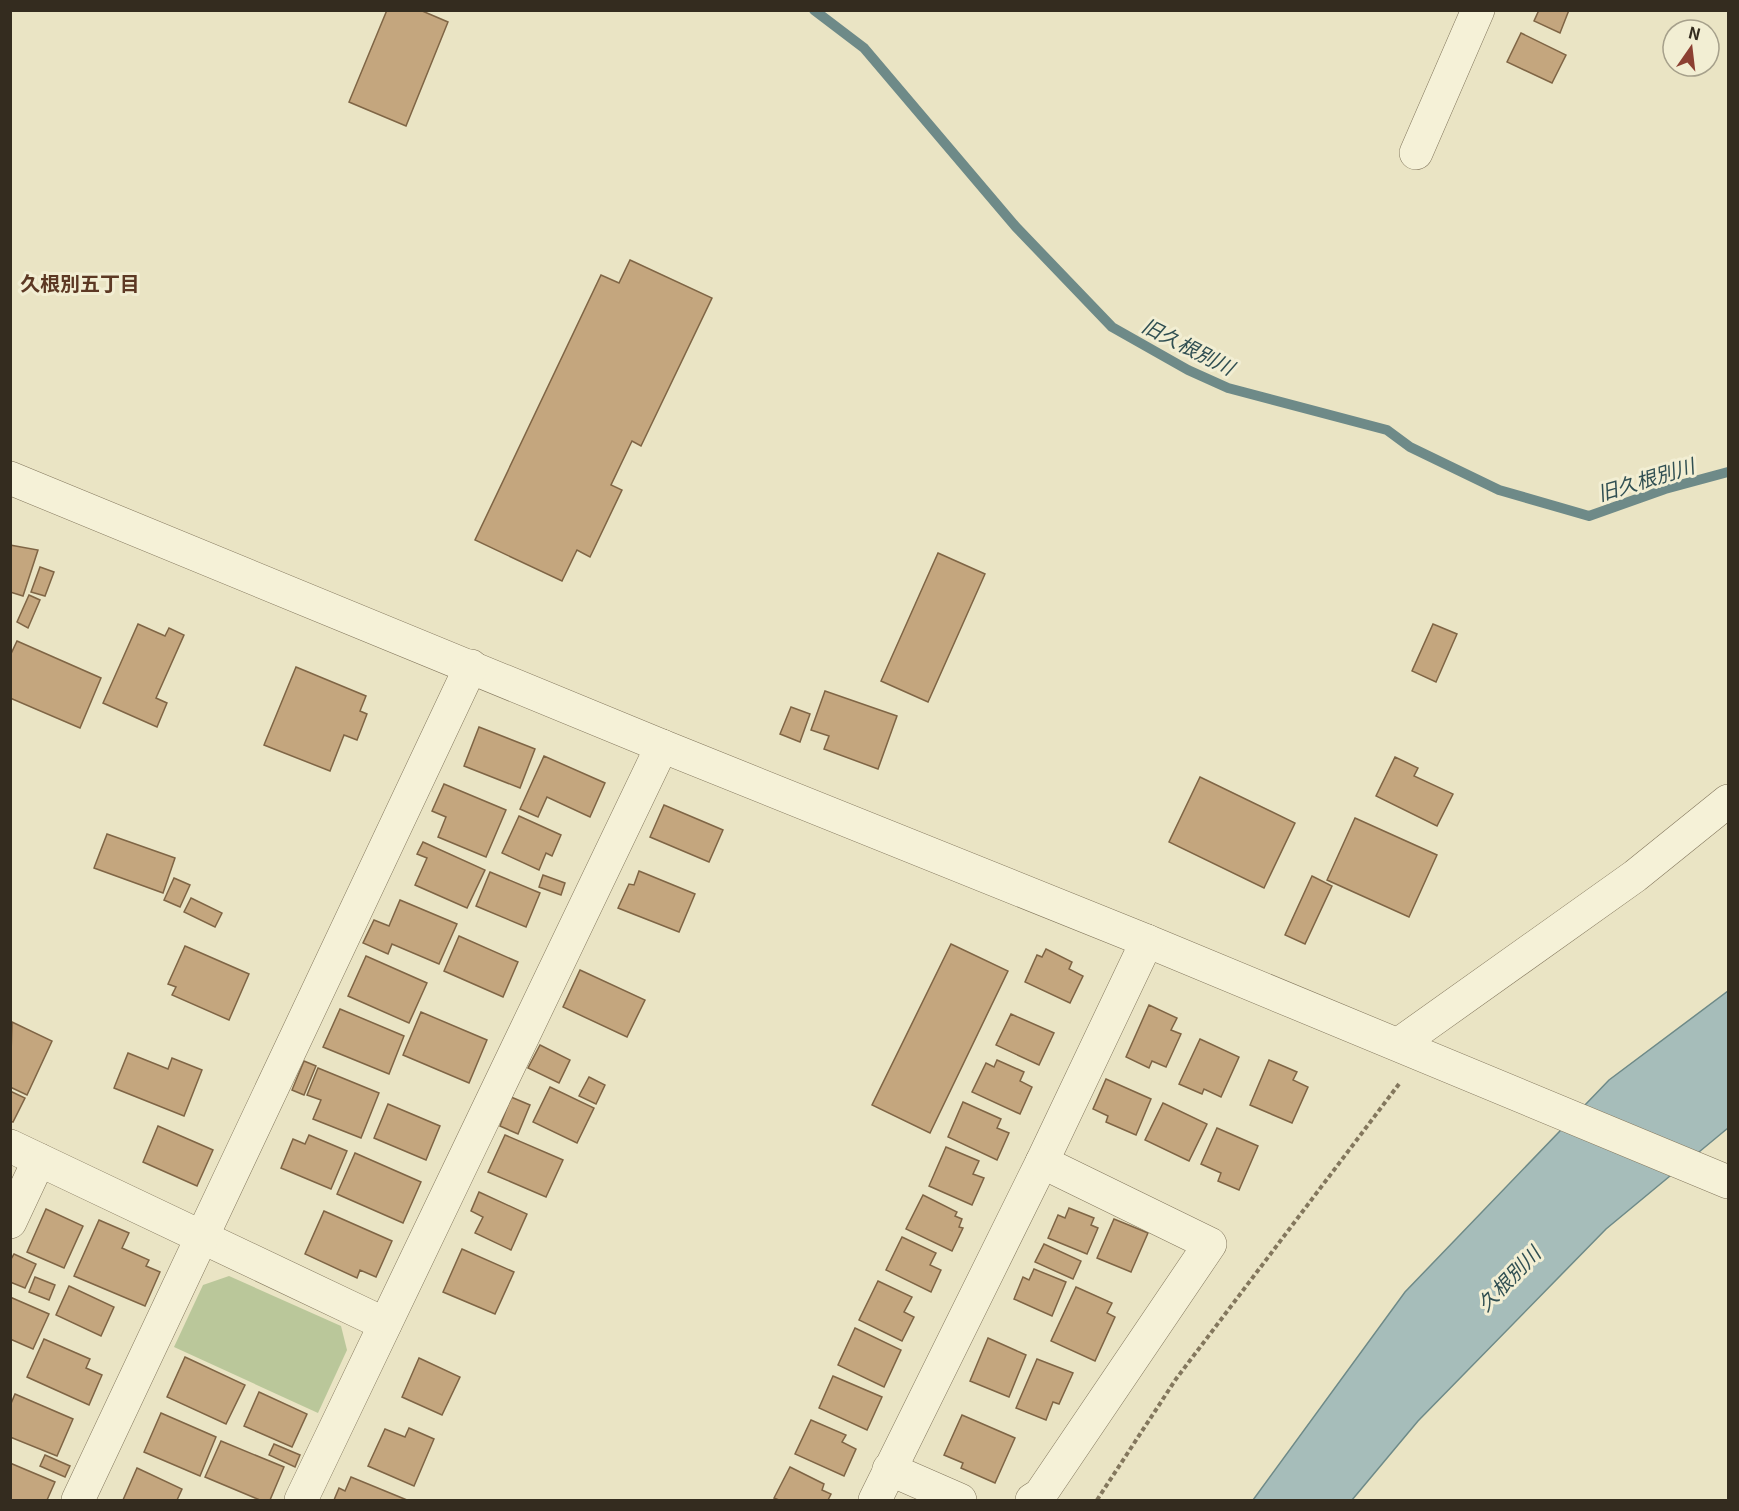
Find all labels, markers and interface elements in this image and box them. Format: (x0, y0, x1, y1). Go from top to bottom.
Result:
north arrow (1661, 18, 1721, 78)
text: N (1686, 19, 1704, 46)
district label: 久根別五丁目 (20, 268, 140, 297)
water label: 旧久根別川 (1138, 310, 1242, 382)
water label: 旧久根別川 (1594, 449, 1700, 507)
water label: 久根別川 (1470, 1238, 1548, 1317)

